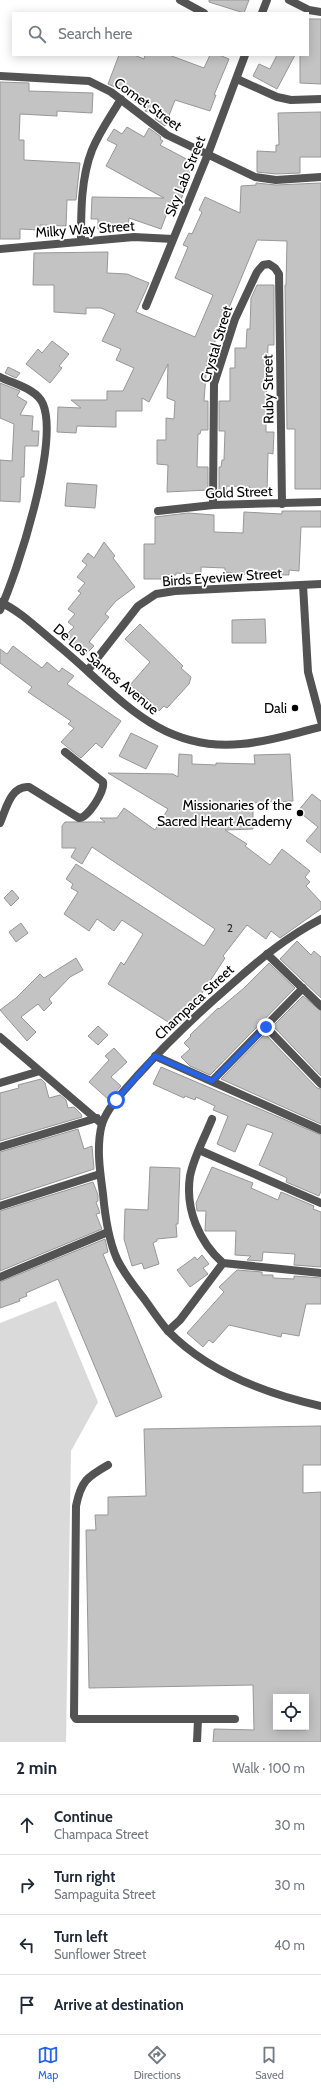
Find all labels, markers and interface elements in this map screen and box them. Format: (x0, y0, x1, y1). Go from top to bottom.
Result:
search box (12, 12, 309, 56)
icon: search (26, 23, 48, 45)
text: Search here (58, 25, 133, 43)
street label: Comet Street (111, 73, 186, 135)
street label: Sky Lab Street (161, 133, 209, 219)
street label: Milky Way Street (35, 217, 135, 241)
street label: Crystal Street (196, 303, 236, 385)
street label: Ruby Street (258, 354, 278, 424)
street label: Gold Street (205, 482, 273, 502)
street label: Birds Eyeview Street (161, 564, 283, 590)
street label: De Los Santos Avenue (50, 620, 162, 718)
place label: Dali (264, 699, 287, 717)
marker: Dali (290, 703, 300, 713)
place label: Missionaries of the Sacred Heart Academy (157, 796, 292, 830)
marker: Missionaries of the Sacred Heart Academy (295, 808, 305, 818)
house number: 2 (227, 920, 233, 935)
street label: Champaca Street (151, 960, 238, 1043)
route end (257, 1018, 275, 1036)
route start (107, 1091, 125, 1109)
map controls (273, 1694, 309, 1730)
button: locate (273, 1694, 309, 1730)
text: 2 min (16, 1758, 57, 1778)
text: Walk · 100 m (232, 1760, 305, 1776)
text: Continue (54, 1808, 113, 1826)
icon: ahead (16, 1814, 38, 1836)
text: 30 m (275, 1817, 305, 1833)
text: Champaca Street (54, 1826, 149, 1842)
text: Turn right (54, 1868, 115, 1886)
icon: right (16, 1874, 38, 1896)
text: 30 m (275, 1877, 305, 1893)
text: Sampaguita Street (54, 1886, 156, 1902)
text: Turn left (54, 1928, 108, 1946)
icon: left (16, 1934, 38, 1956)
text: 40 m (274, 1937, 305, 1953)
text: Sunflower Street (54, 1946, 146, 1962)
icon: arrive (16, 1994, 38, 2016)
text: Arrive at destination (54, 1996, 184, 2014)
tab: Map (37, 2044, 59, 2082)
tab: Directions (134, 2044, 181, 2082)
tab: Saved (255, 2044, 284, 2082)

